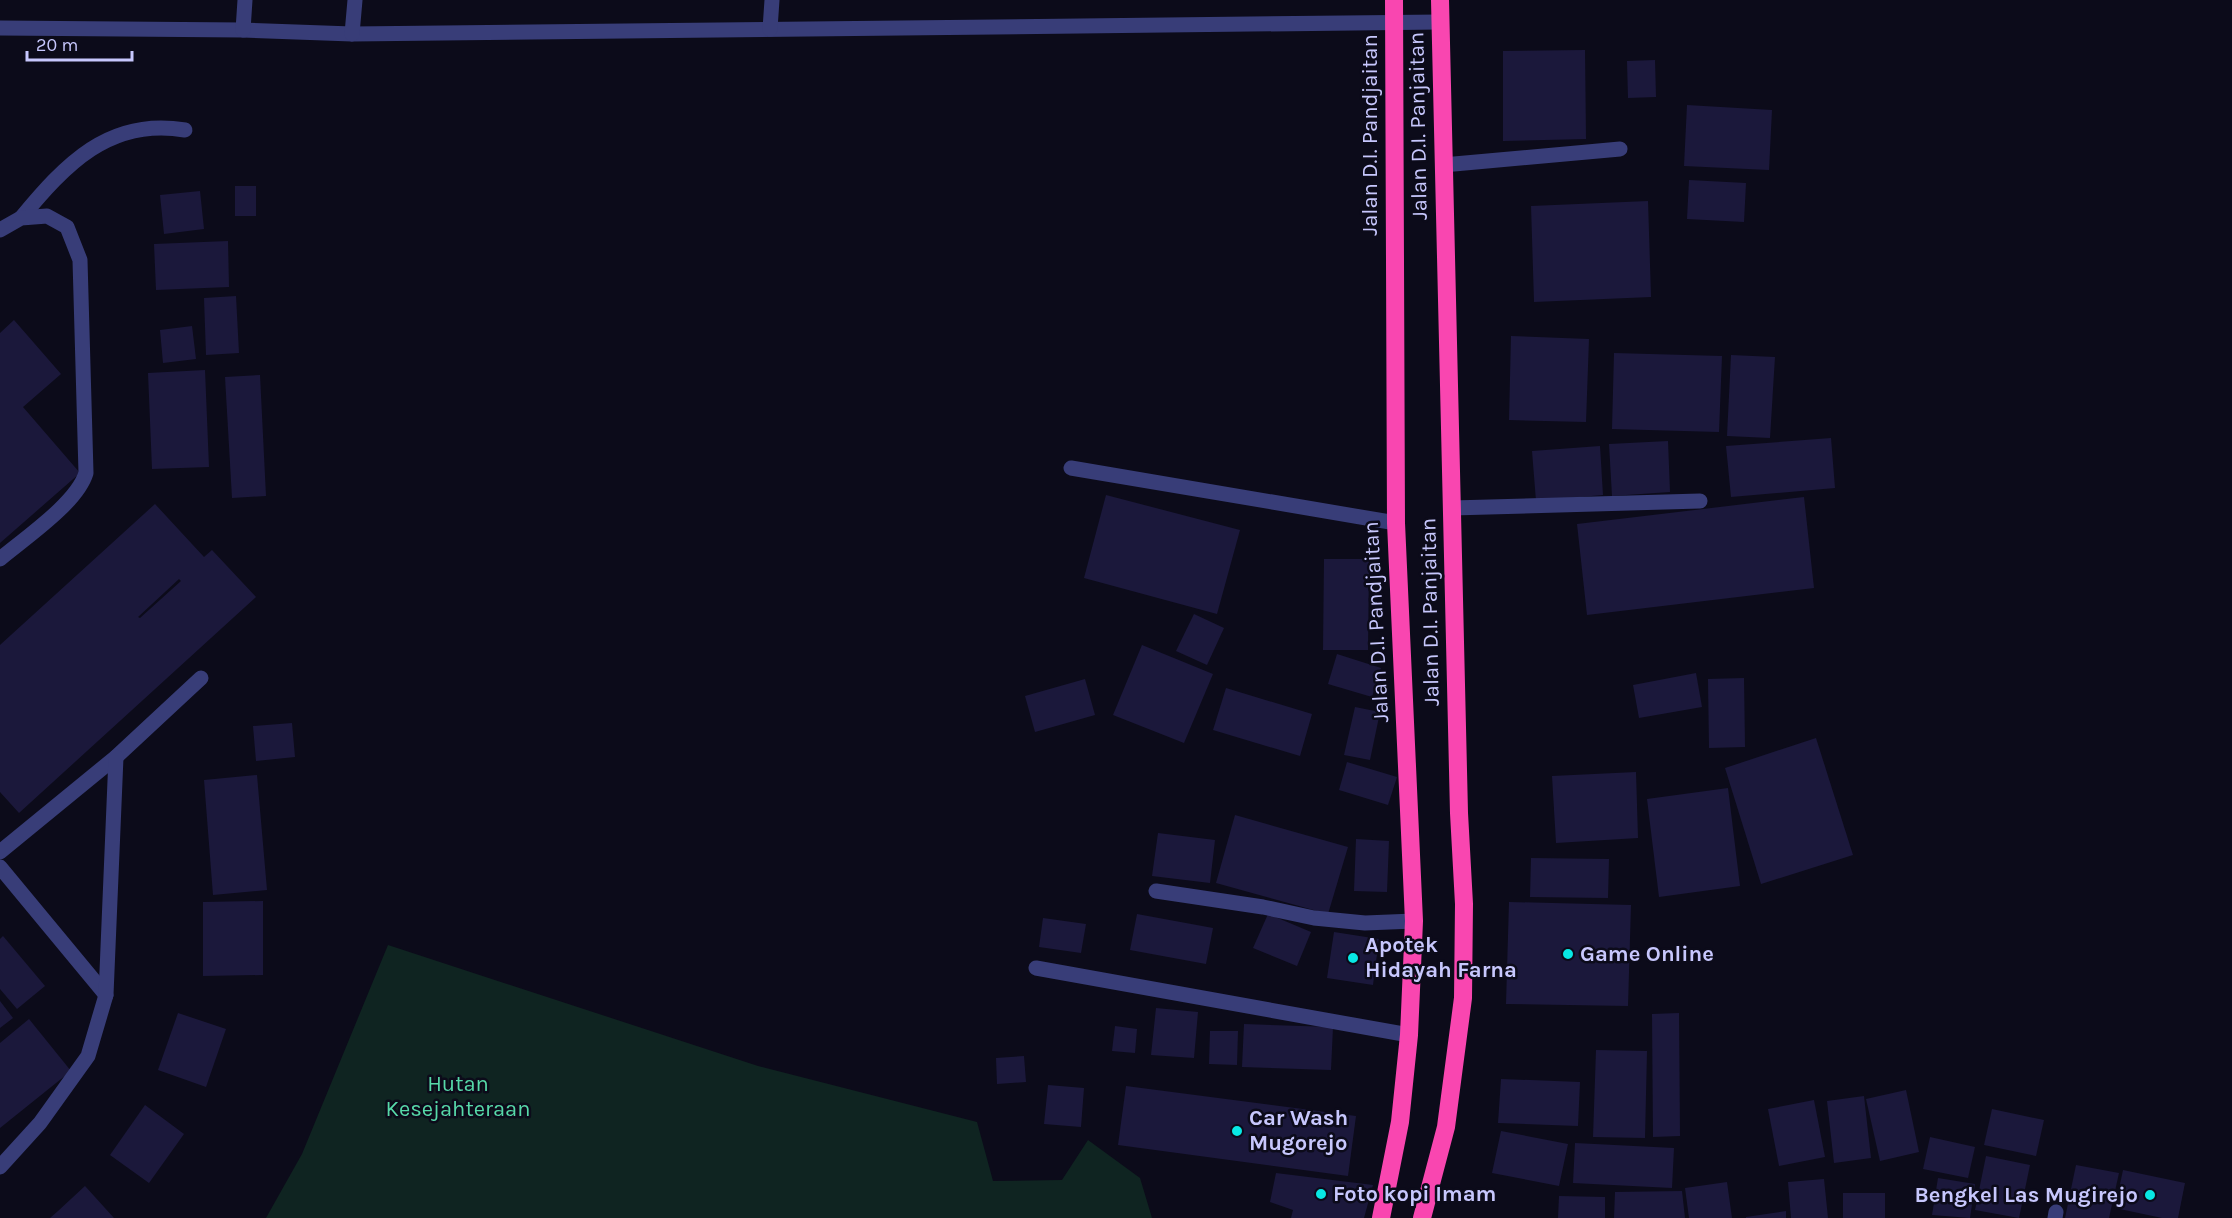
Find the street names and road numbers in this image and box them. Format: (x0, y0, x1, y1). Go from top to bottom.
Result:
street label: Jalan D.I. Panjaitan (1403, 32, 1433, 220)
street label: Jalan D.I. Pandjaitan (1357, 34, 1383, 236)
street label: Jalan D.I. Panjaitan (1415, 518, 1445, 706)
street label: Jalan D.I. Pandjaitan (1358, 521, 1394, 723)

